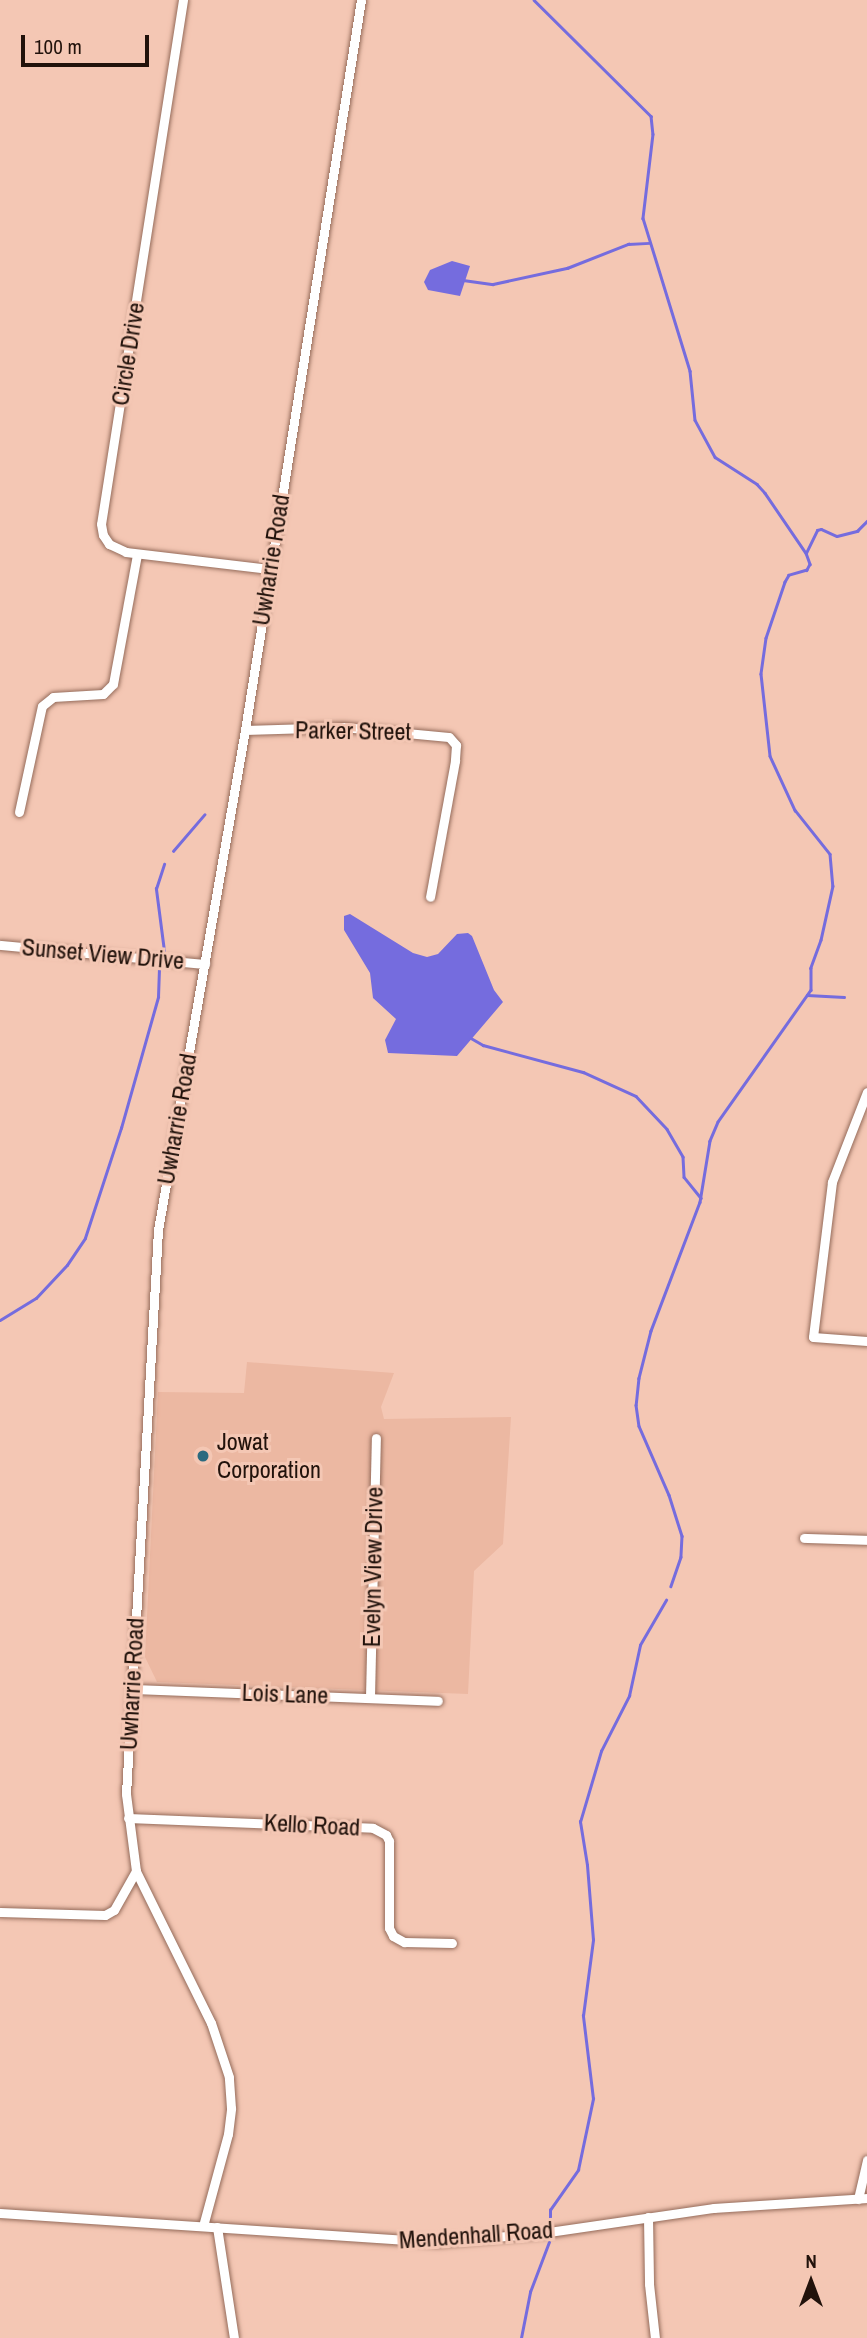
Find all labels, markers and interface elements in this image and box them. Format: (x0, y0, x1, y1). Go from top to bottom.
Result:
scale bar (24, 21, 152, 65)
text: 100 m (34, 32, 82, 61)
street label: Circle Drive (106, 300, 150, 408)
street label: Uwharrie Road (246, 492, 296, 628)
street label: Parker Street (295, 716, 411, 746)
street label: Sunset View Drive (21, 933, 185, 975)
street label: Uwharrie Road (151, 1051, 203, 1187)
place label: Jowat Corporation (217, 1428, 321, 1484)
marker: Jowat Corporation (195, 1448, 211, 1464)
street label: Evelyn View Drive (357, 1487, 389, 1647)
street label: Uwharrie Road (114, 1617, 150, 1751)
street label: Lois Lane (241, 1678, 329, 1710)
street label: Kello Road (263, 1808, 361, 1842)
street label: Mendenhall Road (398, 2215, 554, 2255)
north arrow (776, 2247, 846, 2317)
text: N (805, 2248, 817, 2274)

